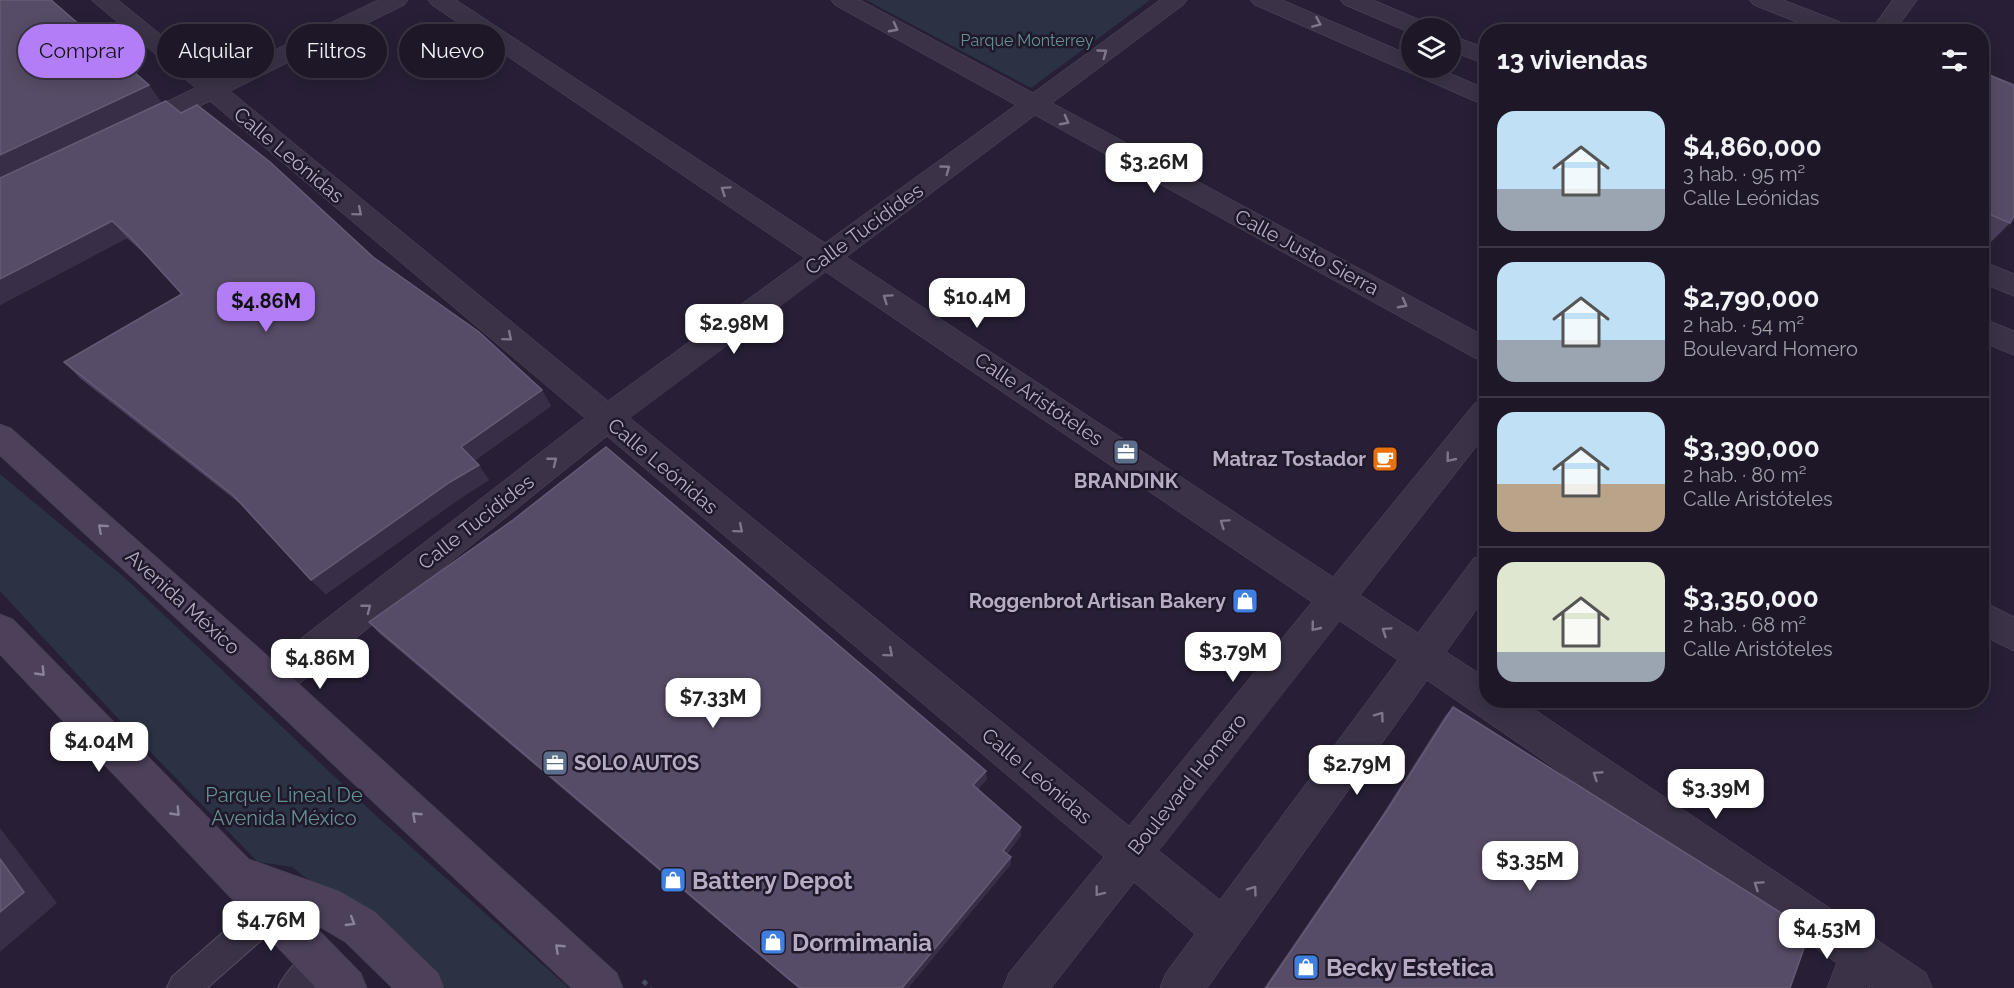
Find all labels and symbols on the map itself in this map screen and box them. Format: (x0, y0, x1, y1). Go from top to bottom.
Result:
one-way arrow (1310, 16, 1321, 28)
one-way arrow (888, 21, 898, 32)
park label: Parque Monterrey (961, 31, 1094, 50)
one-way arrow (1096, 50, 1107, 61)
street label: Calle Leónidas (229, 102, 349, 208)
one-way arrow (1059, 114, 1070, 125)
pin: $3.26M (1105, 143, 1203, 194)
one-way arrow (939, 165, 950, 176)
street label: Calle Tucídides (800, 178, 928, 280)
one-way arrow (721, 185, 731, 197)
street label: Calle Justo Sierra (1231, 204, 1383, 300)
one-way arrow (351, 205, 362, 216)
pin: $10.4M (928, 278, 1026, 329)
pin: $4.86M (217, 282, 315, 333)
one-way arrow (883, 294, 894, 305)
one-way arrow (1397, 297, 1407, 308)
pin: $2.98M (685, 304, 783, 355)
one-way arrow (501, 330, 512, 341)
street label: Calle Aristóteles (970, 347, 1108, 451)
street label: Calle Leónidas (603, 413, 723, 519)
office icon: BRANDINK (1111, 437, 1141, 467)
cafe icon: Matraz Tostador (1370, 444, 1400, 474)
place label: Matraz Tostador (1212, 447, 1366, 471)
one-way arrow (1446, 451, 1457, 462)
one-way arrow (546, 457, 557, 468)
street label: Calle Tucídides (413, 469, 539, 575)
place label: BRANDINK (1074, 469, 1179, 493)
one-way arrow (1220, 518, 1230, 530)
one-way arrow (732, 521, 743, 532)
one-way arrow (98, 524, 109, 535)
street label: Avenida México (121, 544, 245, 660)
shop icon: Roggenbrot Artisan Bakery (1230, 586, 1260, 616)
place label: Roggenbrot Artisan Bakery (969, 589, 1226, 613)
one-way arrow (361, 604, 372, 615)
one-way arrow (1311, 620, 1322, 631)
one-way arrow (1382, 627, 1393, 638)
pin: $3.79M (1184, 632, 1282, 683)
pin: $4.86M (271, 639, 369, 690)
one-way arrow (882, 646, 893, 657)
one-way arrow (33, 664, 44, 675)
pin: $7.33M (664, 678, 762, 729)
street label: Boulevard Homero (1123, 708, 1251, 859)
one-way arrow (1373, 711, 1384, 722)
pin: $4.04M (50, 722, 148, 773)
street label: Calle Leónidas (977, 723, 1097, 829)
pin: $2.79M (1308, 745, 1406, 796)
office icon: SOLO AUTOS (540, 748, 570, 778)
place label: SOLO AUTOS (574, 751, 699, 775)
pin: $3.39M (1667, 769, 1765, 820)
one-way arrow (1593, 771, 1604, 782)
park label: Parque Lineal De Avenida México (205, 783, 363, 830)
one-way arrow (169, 804, 180, 815)
one-way arrow (412, 812, 423, 823)
pin: $3.35M (1481, 841, 1579, 892)
shop icon: Battery Depot (658, 865, 688, 895)
place label: Battery Depot (692, 866, 853, 895)
one-way arrow (1754, 881, 1765, 892)
one-way arrow (1096, 885, 1107, 896)
one-way arrow (1245, 886, 1256, 897)
pin: $4.76M (222, 901, 320, 952)
pin: $4.53M (1778, 909, 1876, 960)
one-way arrow (345, 914, 355, 926)
shop icon: Dormimania (758, 927, 788, 957)
place label: Dormimania (792, 928, 932, 957)
one-way arrow (555, 944, 566, 955)
shop icon: Becky Estetica (1291, 952, 1321, 982)
place label: Becky Estetica (1326, 953, 1494, 982)

